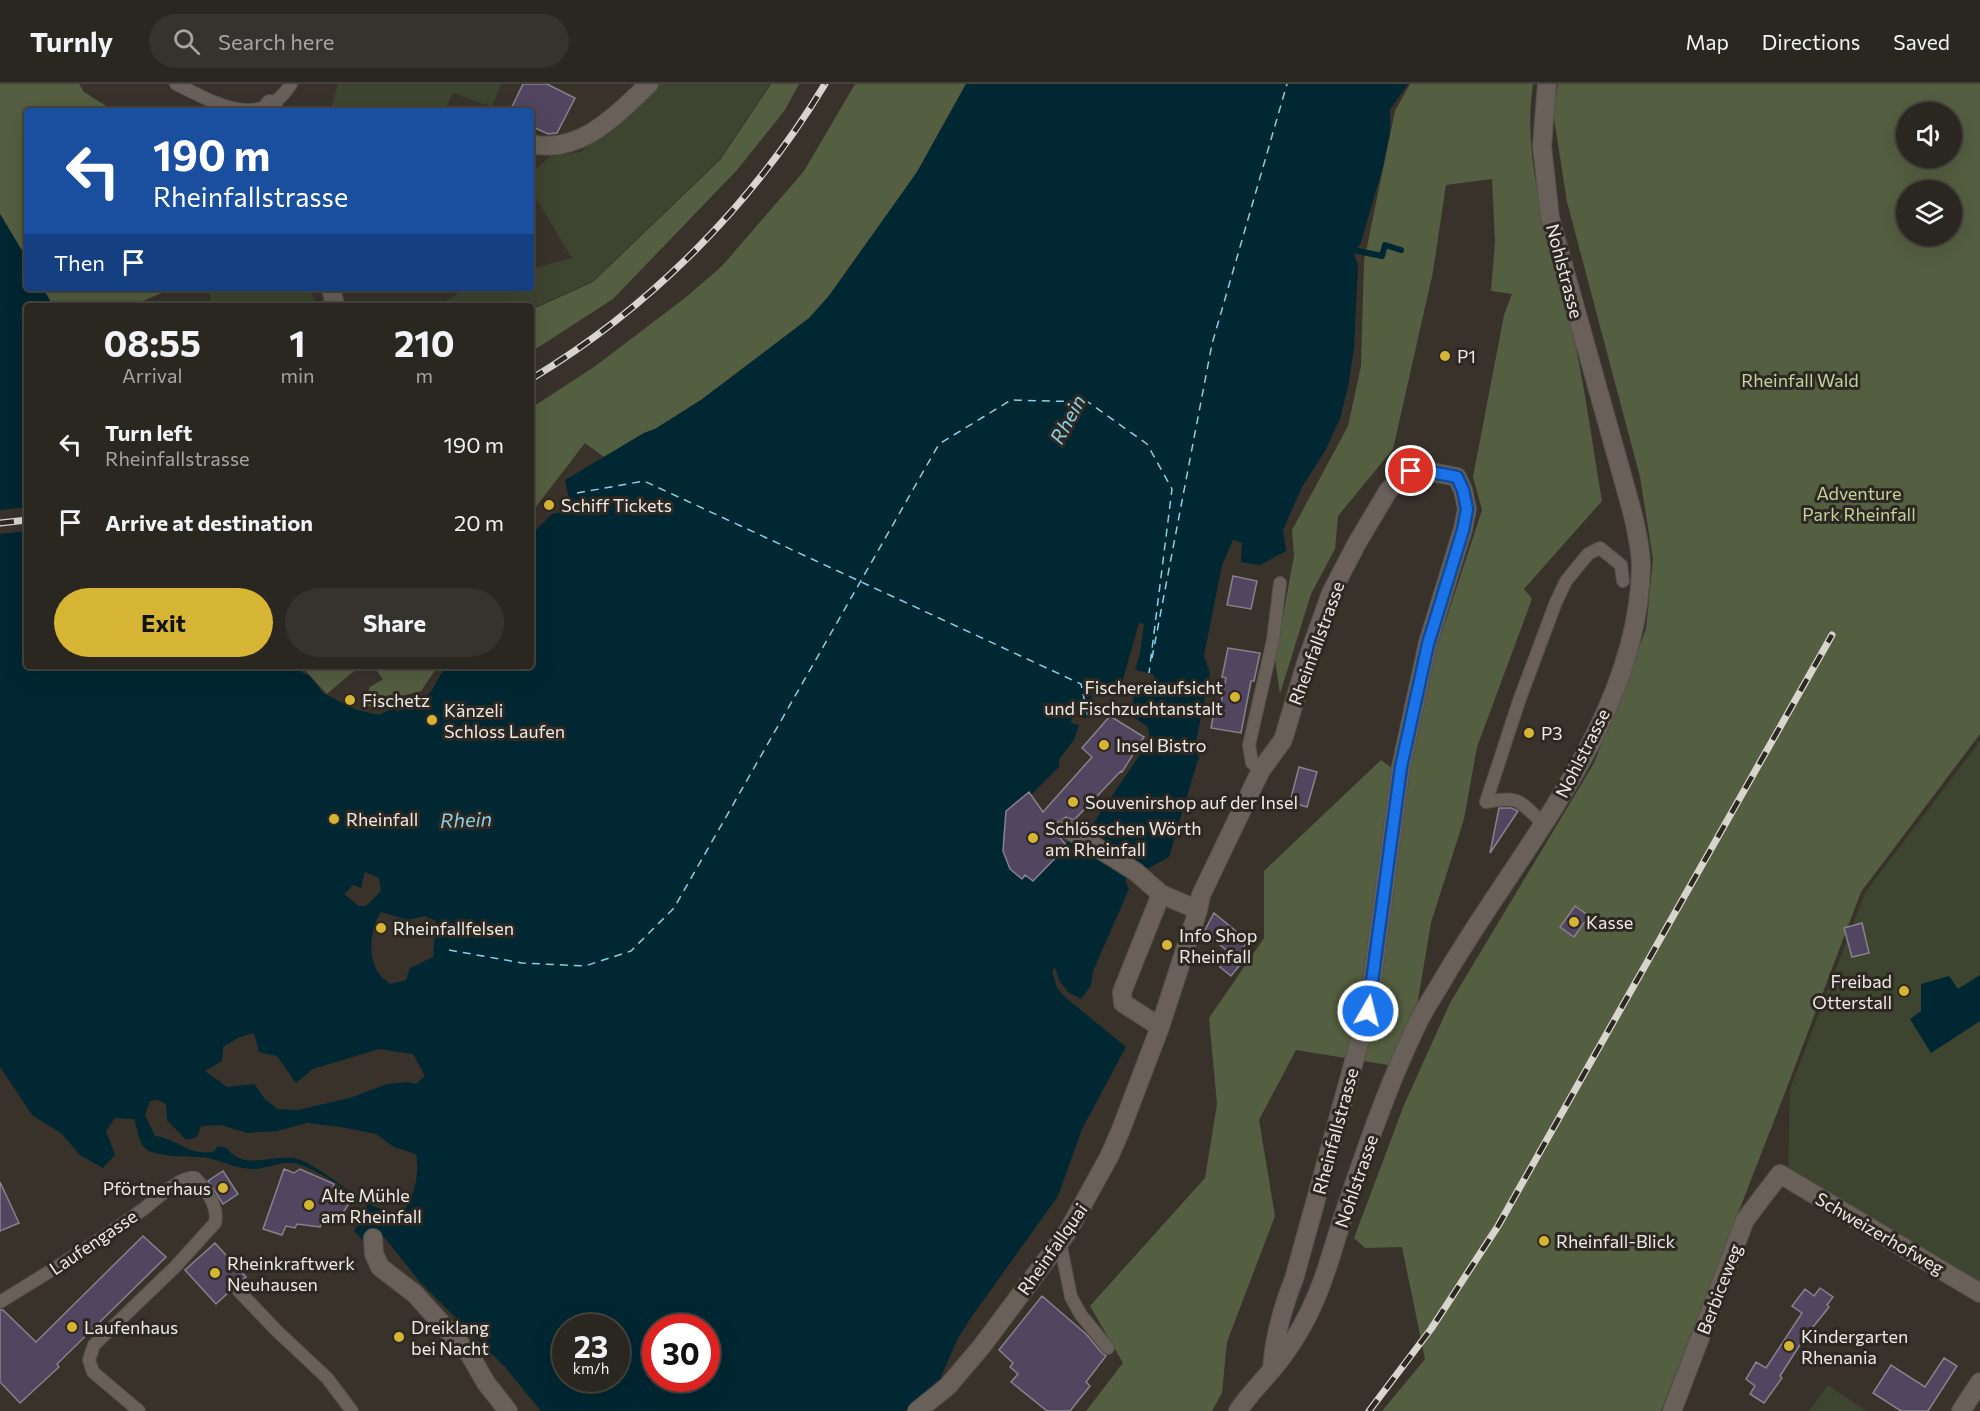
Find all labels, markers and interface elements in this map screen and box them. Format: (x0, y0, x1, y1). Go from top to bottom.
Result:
search box (149, 14, 569, 68)
text: Turnly (30, 24, 113, 58)
icon: search (170, 25, 203, 58)
text: Search here (218, 28, 334, 55)
text: Map (1686, 29, 1729, 54)
text: Directions (1762, 29, 1860, 54)
text: Saved (1893, 29, 1950, 54)
map controls (1896, 102, 1962, 246)
button: sound (1896, 102, 1962, 168)
text: 190 m (153, 128, 271, 180)
icon: left (54, 132, 132, 210)
text: Rheinfallstrasse (153, 180, 348, 213)
button: layers (1896, 180, 1962, 246)
street label: Nohlstrasse (1542, 221, 1588, 321)
icon: arrive (117, 246, 150, 279)
text: Then (54, 249, 105, 276)
text: 08:55 (103, 320, 201, 364)
text: 1 (289, 320, 306, 364)
text: 210 (394, 320, 455, 364)
place label: P1 (1457, 345, 1476, 367)
marker: P1 (1438, 349, 1452, 363)
text: Arrival (122, 363, 182, 387)
text: min (280, 363, 315, 387)
text: m (416, 363, 433, 387)
park label: Rheinfall Wald (1741, 369, 1859, 391)
water label: Rhein (1044, 390, 1090, 448)
text: Turn left (105, 419, 192, 446)
icon: left (54, 428, 87, 461)
text: 190 m (443, 431, 504, 458)
pin (1385, 445, 1436, 496)
text: Rheinfallstrasse (105, 446, 250, 470)
icon: arrive (1394, 454, 1427, 487)
park label: Adventure Park Rheinfall (1802, 482, 1916, 525)
place label: Schiff Tickets (561, 494, 672, 516)
marker: Schiff Tickets (542, 498, 556, 512)
icon: arrive (54, 506, 87, 539)
text: Arrive at destination (105, 509, 313, 536)
text: 20 m (454, 509, 504, 536)
street label: Rheinfallstrasse (1283, 578, 1349, 708)
button: Exit (54, 588, 273, 657)
button: Share (285, 588, 504, 657)
place label: Fischereiaufsicht und Fischzuchtanstalt (1044, 676, 1223, 719)
place label: Fischetz (362, 689, 430, 711)
marker: Fischereiaufsicht und Fischzuchtanstalt (1228, 690, 1242, 704)
marker: Fischetz (343, 693, 357, 707)
place label: Känzeli Schloss Laufen (444, 699, 565, 742)
street label: Nohlstrasse (1550, 705, 1614, 801)
marker: Känzeli Schloss Laufen (425, 713, 439, 727)
place label: P3 (1541, 722, 1563, 744)
marker: P3 (1522, 726, 1536, 740)
place label: Insel Bistro (1116, 734, 1206, 756)
marker: Insel Bistro (1097, 738, 1111, 752)
place label: Souvenirshop auf der Insel (1085, 791, 1298, 813)
marker: Souvenirshop auf der Insel (1066, 795, 1080, 809)
water label: Rhein (440, 806, 492, 832)
place label: Rheinfall (346, 808, 418, 830)
marker: Rheinfall (327, 812, 341, 826)
place label: Schlösschen Wörth am Rheinfall (1045, 817, 1202, 860)
marker: Schlösschen Wörth am Rheinfall (1026, 831, 1040, 845)
place label: Kasse (1586, 911, 1633, 933)
marker: Kasse (1567, 915, 1581, 929)
place label: Rheinfallfelsen (393, 917, 514, 939)
marker: Rheinfallfelsen (374, 921, 388, 935)
place label: Info Shop Rheinfall (1179, 924, 1258, 967)
marker: Info Shop Rheinfall (1160, 938, 1174, 952)
place label: Freibad Otterstall (1812, 970, 1892, 1013)
position arrow (1336, 979, 1400, 1043)
marker: Freibad Otterstall (1897, 984, 1911, 998)
street label: Rheinfallstrasse (1308, 1065, 1362, 1197)
street label: Nohlstrasse (1330, 1132, 1382, 1230)
place label: Pförtnerhaus (103, 1177, 211, 1199)
marker: Pförtnerhaus (216, 1181, 230, 1195)
place label: Alte Mühle am Rheinfall (321, 1184, 422, 1227)
street label: Schweizerhofweg (1812, 1187, 1948, 1279)
marker: Alte Mühle am Rheinfall (302, 1198, 316, 1212)
street label: Rheinfallquai (1012, 1199, 1092, 1299)
street label: Laufengasse (45, 1205, 141, 1279)
place label: Rheinfall-Blick (1556, 1230, 1676, 1252)
marker: Rheinfall-Blick (1537, 1234, 1551, 1248)
street label: Berbiceweg (1692, 1240, 1746, 1337)
place label: Rheinkraftwerk Neuhausen (227, 1252, 355, 1295)
marker: Rheinkraftwerk Neuhausen (208, 1266, 222, 1280)
speed limit sign: 30 (642, 1314, 720, 1392)
place label: Laufenhaus (84, 1316, 178, 1338)
place label: Dreiklang bei Nacht (411, 1316, 489, 1359)
marker: Laufenhaus (65, 1320, 79, 1334)
place label: Kindergarten Rhenania (1801, 1325, 1908, 1368)
text: 23 (574, 1327, 608, 1364)
marker: Dreiklang bei Nacht (392, 1330, 406, 1344)
marker: Kindergarten Rhenania (1782, 1339, 1796, 1353)
text: km/h (573, 1359, 609, 1377)

